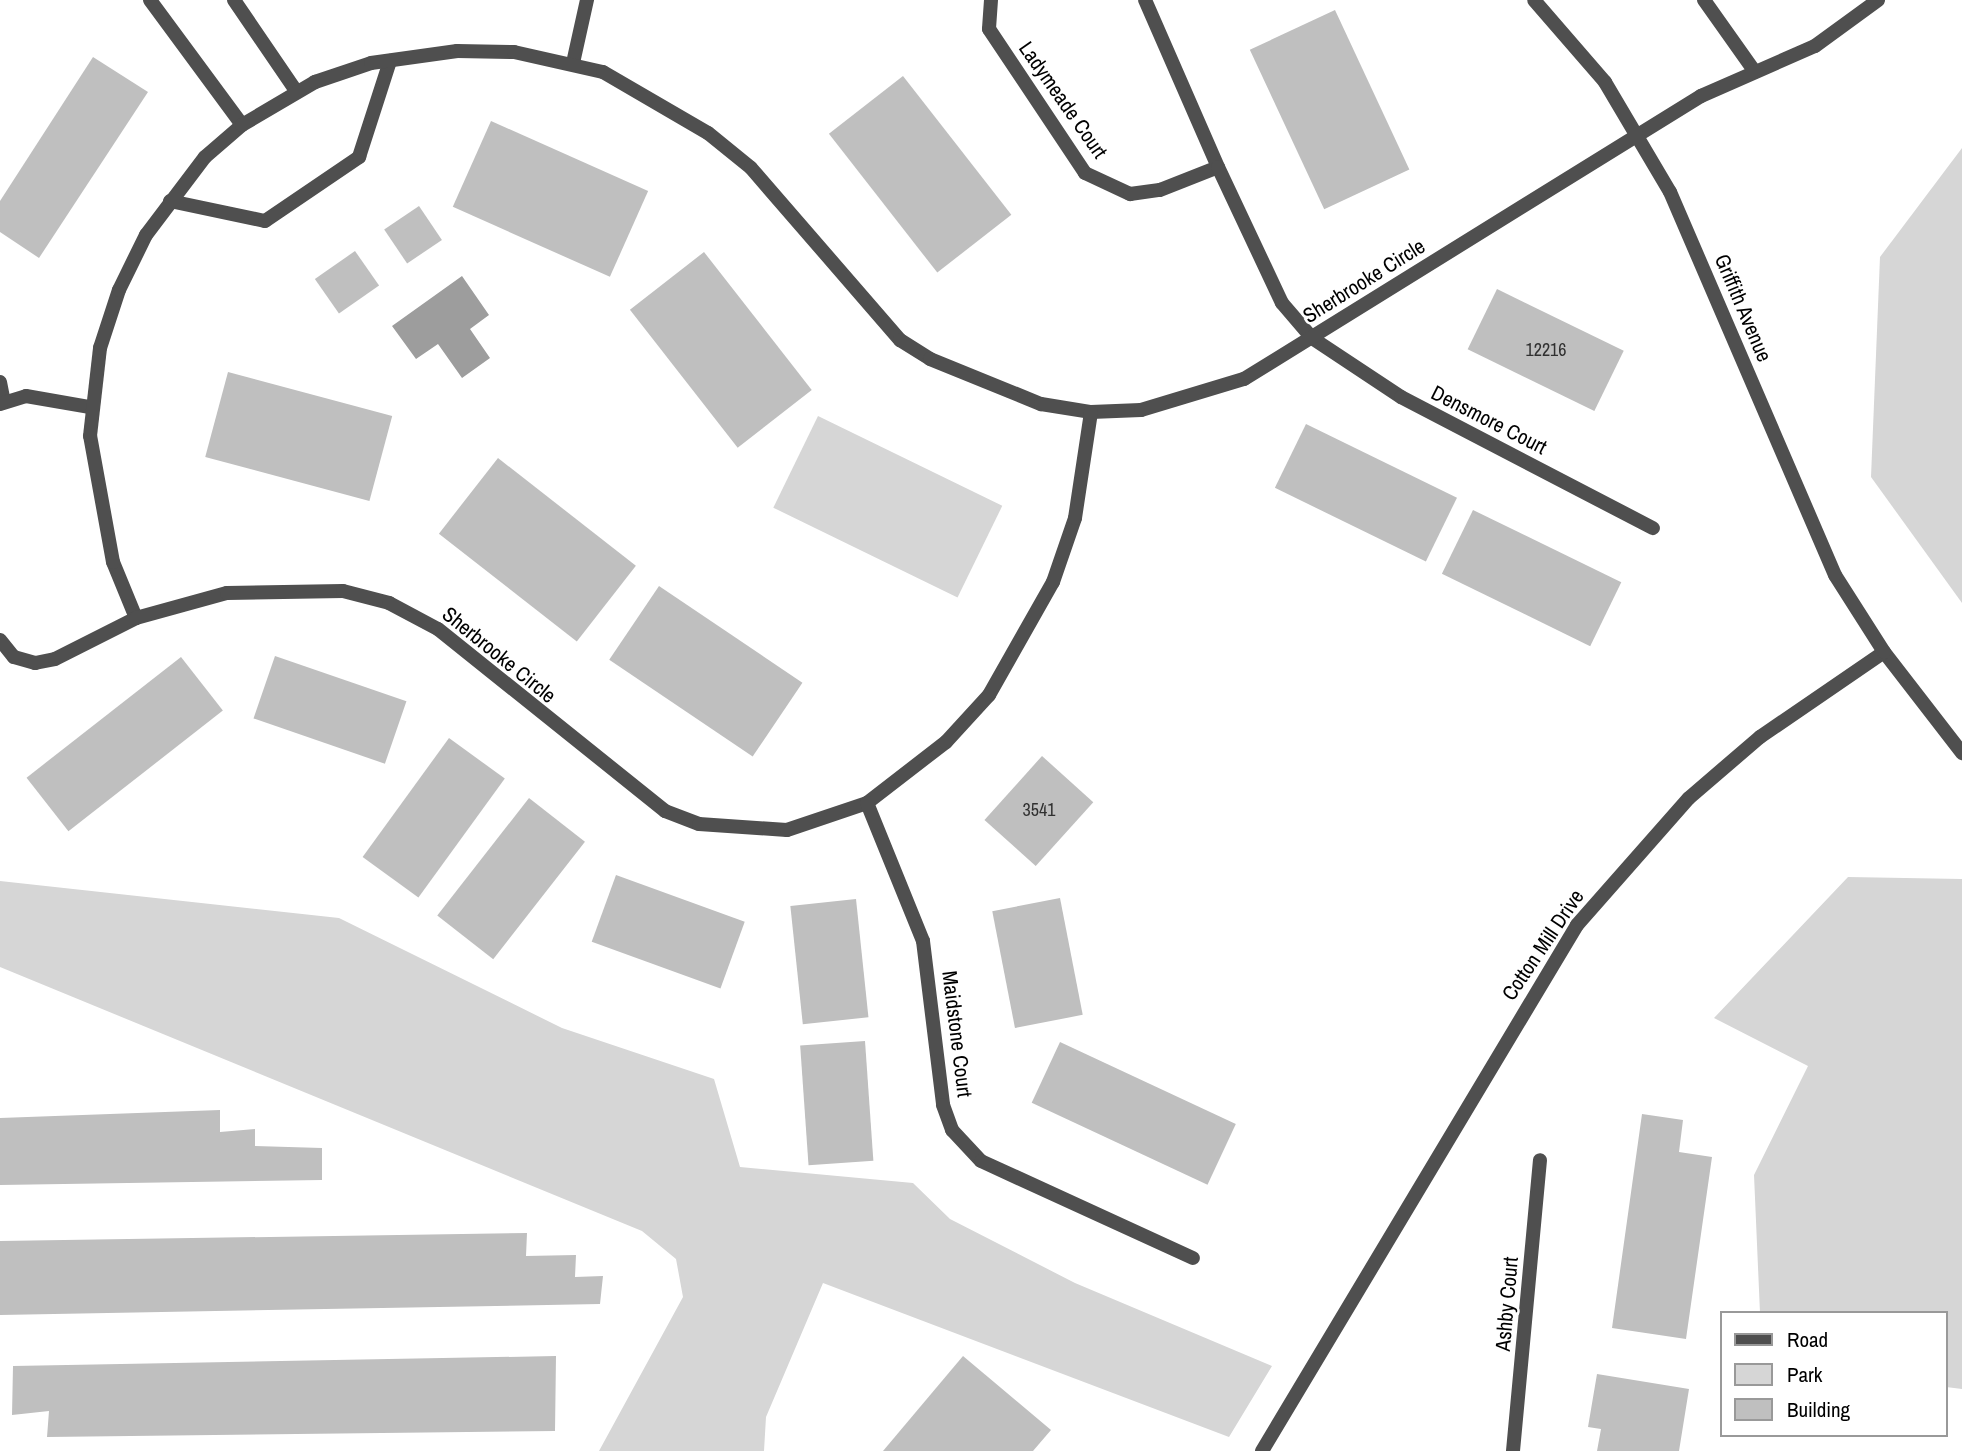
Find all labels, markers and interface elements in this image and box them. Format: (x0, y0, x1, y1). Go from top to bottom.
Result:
street label: Ladymeade Court (1013, 37, 1113, 163)
street label: Sherbrooke Circle (1298, 234, 1430, 328)
street label: Griffith Avenue (1709, 250, 1777, 366)
house number: 12216 (1525, 339, 1567, 361)
street label: Densmore Court (1427, 380, 1551, 460)
street label: Sherbrooke Circle (437, 602, 561, 708)
house number: 3541 (1023, 799, 1055, 821)
street label: Cotton Mill Drive (1497, 885, 1589, 1005)
street label: Maidstone Court (937, 969, 977, 1099)
street label: Ashby Court (1490, 1256, 1524, 1352)
legend (1720, 1311, 1948, 1437)
text: Road (1787, 1325, 1828, 1354)
text: Park (1787, 1360, 1822, 1389)
text: Building (1787, 1395, 1850, 1424)

